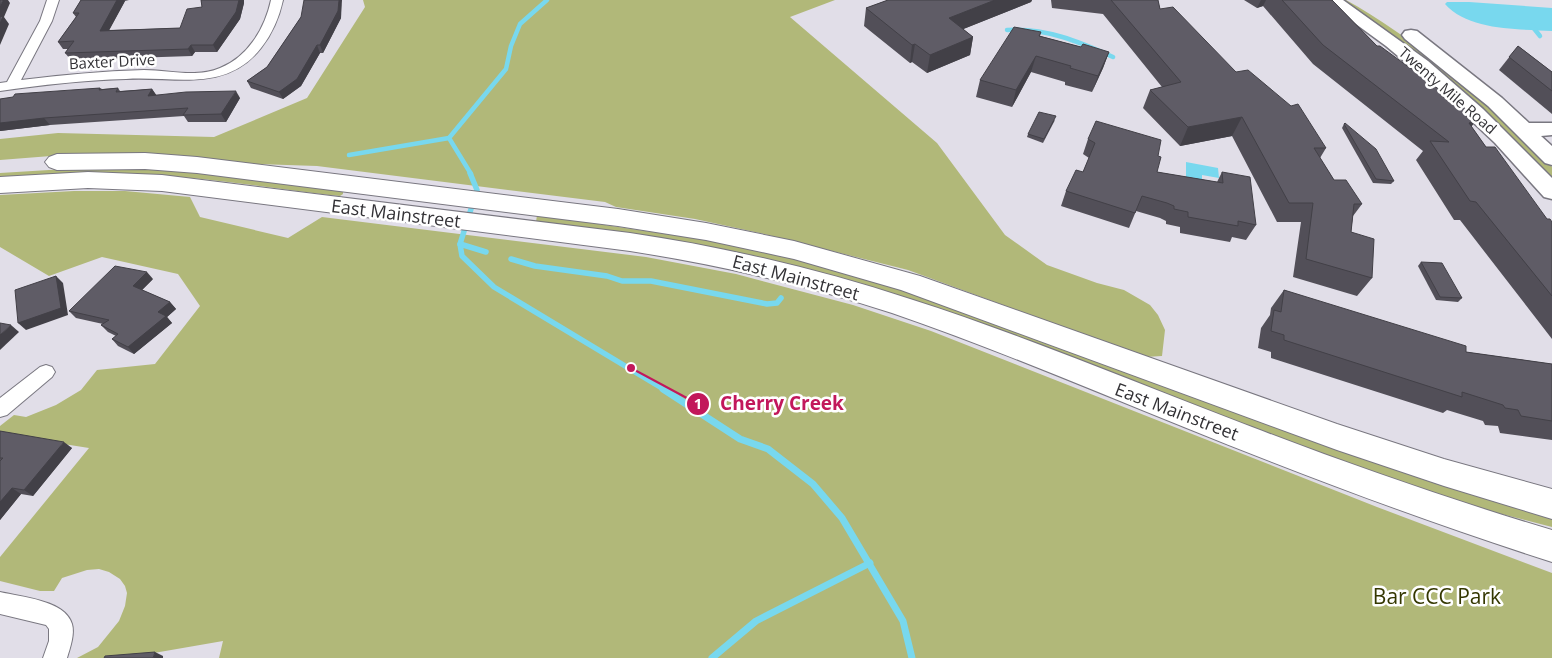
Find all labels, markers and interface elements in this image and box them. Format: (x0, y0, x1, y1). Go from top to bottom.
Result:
street label: Twenty Mile Road (1395, 42, 1501, 138)
street label: Baxter Drive (68, 49, 156, 73)
street label: East Mainstreet (330, 193, 462, 233)
street label: East Mainstreet (730, 249, 862, 305)
street label: East Mainstreet (1112, 376, 1242, 446)
callout: Cherry Creek (685, 387, 854, 421)
text: Cherry Creek (720, 390, 844, 416)
text: 1 (694, 393, 702, 413)
park label: Bar CCC Park (1373, 582, 1501, 610)

